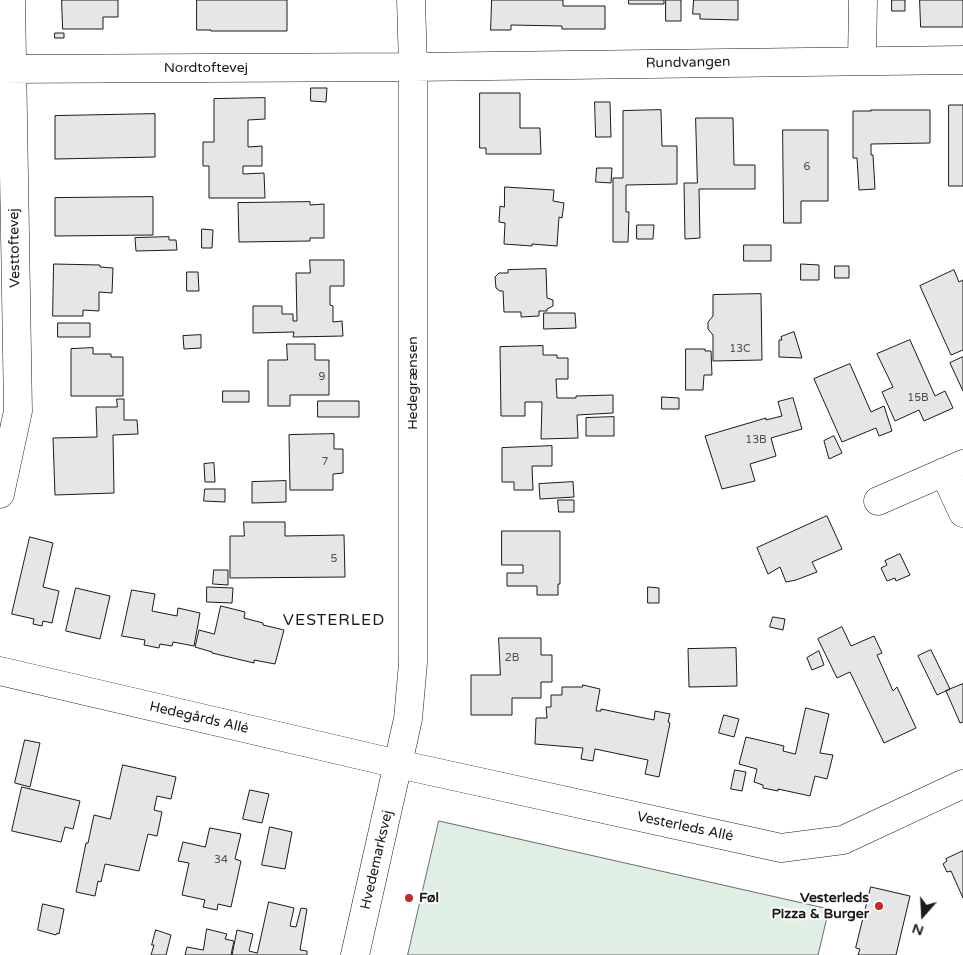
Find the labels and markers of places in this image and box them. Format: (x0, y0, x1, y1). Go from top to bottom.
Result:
place label: Føl (419, 890, 439, 906)
place label: Vesterleds Pizza & Burger (771, 890, 869, 922)
marker: Føl (403, 892, 415, 904)
marker: Vesterleds Pizza & Burger (873, 900, 885, 912)

